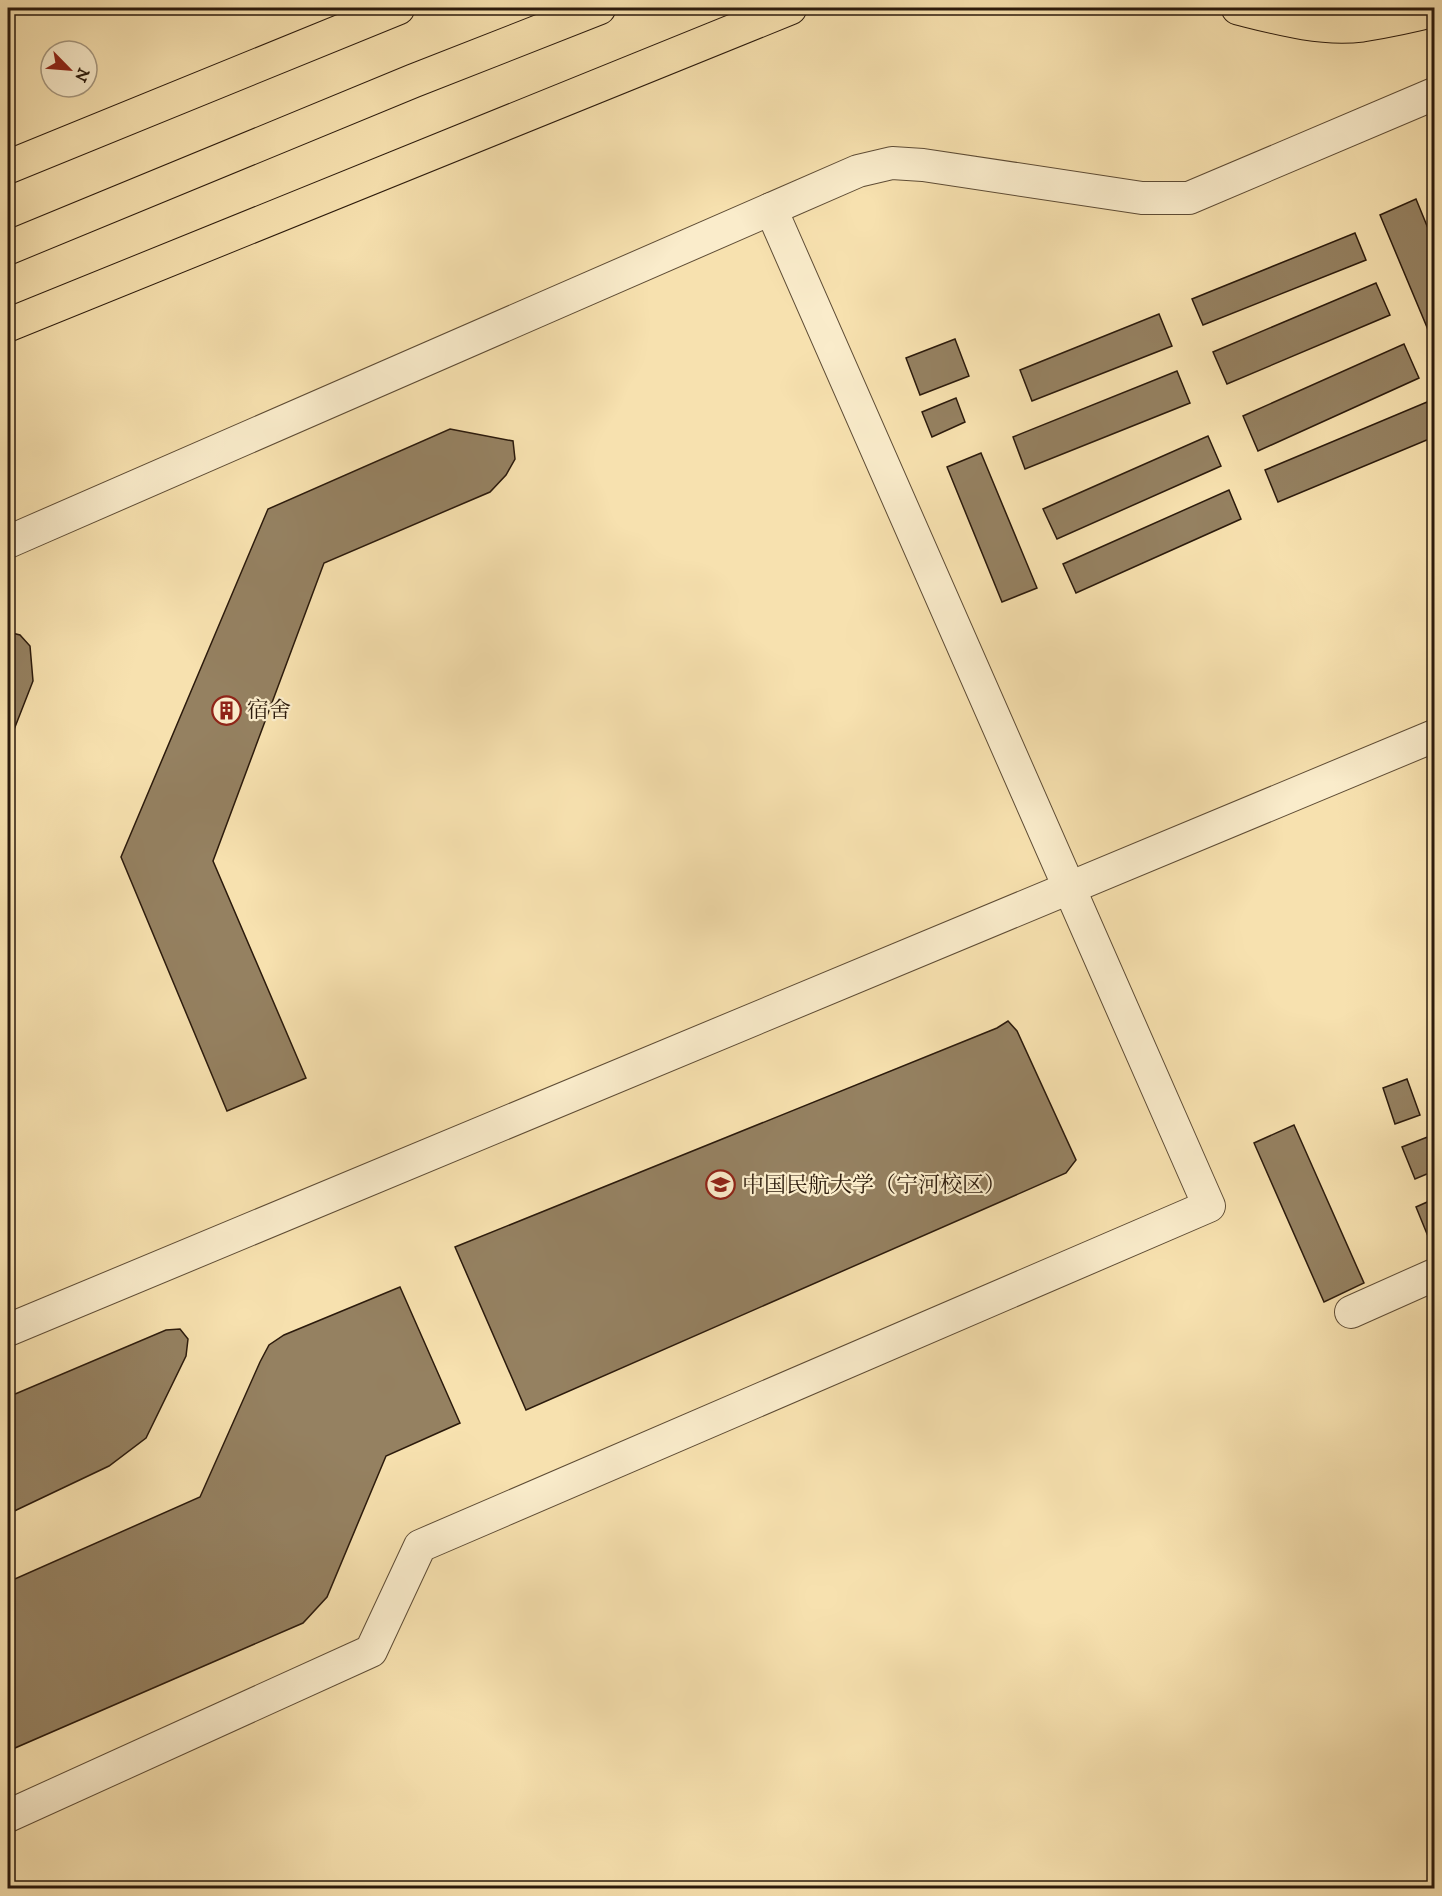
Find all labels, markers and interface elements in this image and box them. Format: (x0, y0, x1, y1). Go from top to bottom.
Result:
north arrow (39, 39, 99, 99)
text: N (70, 65, 94, 85)
building icon: 宿舍 (210, 694, 242, 726)
place label: 宿舍 (247, 697, 291, 724)
school or university icon: 中国民航大学（宁河校区） (705, 1169, 737, 1201)
place label: 中国民航大学（宁河校区） (742, 1172, 1006, 1199)

